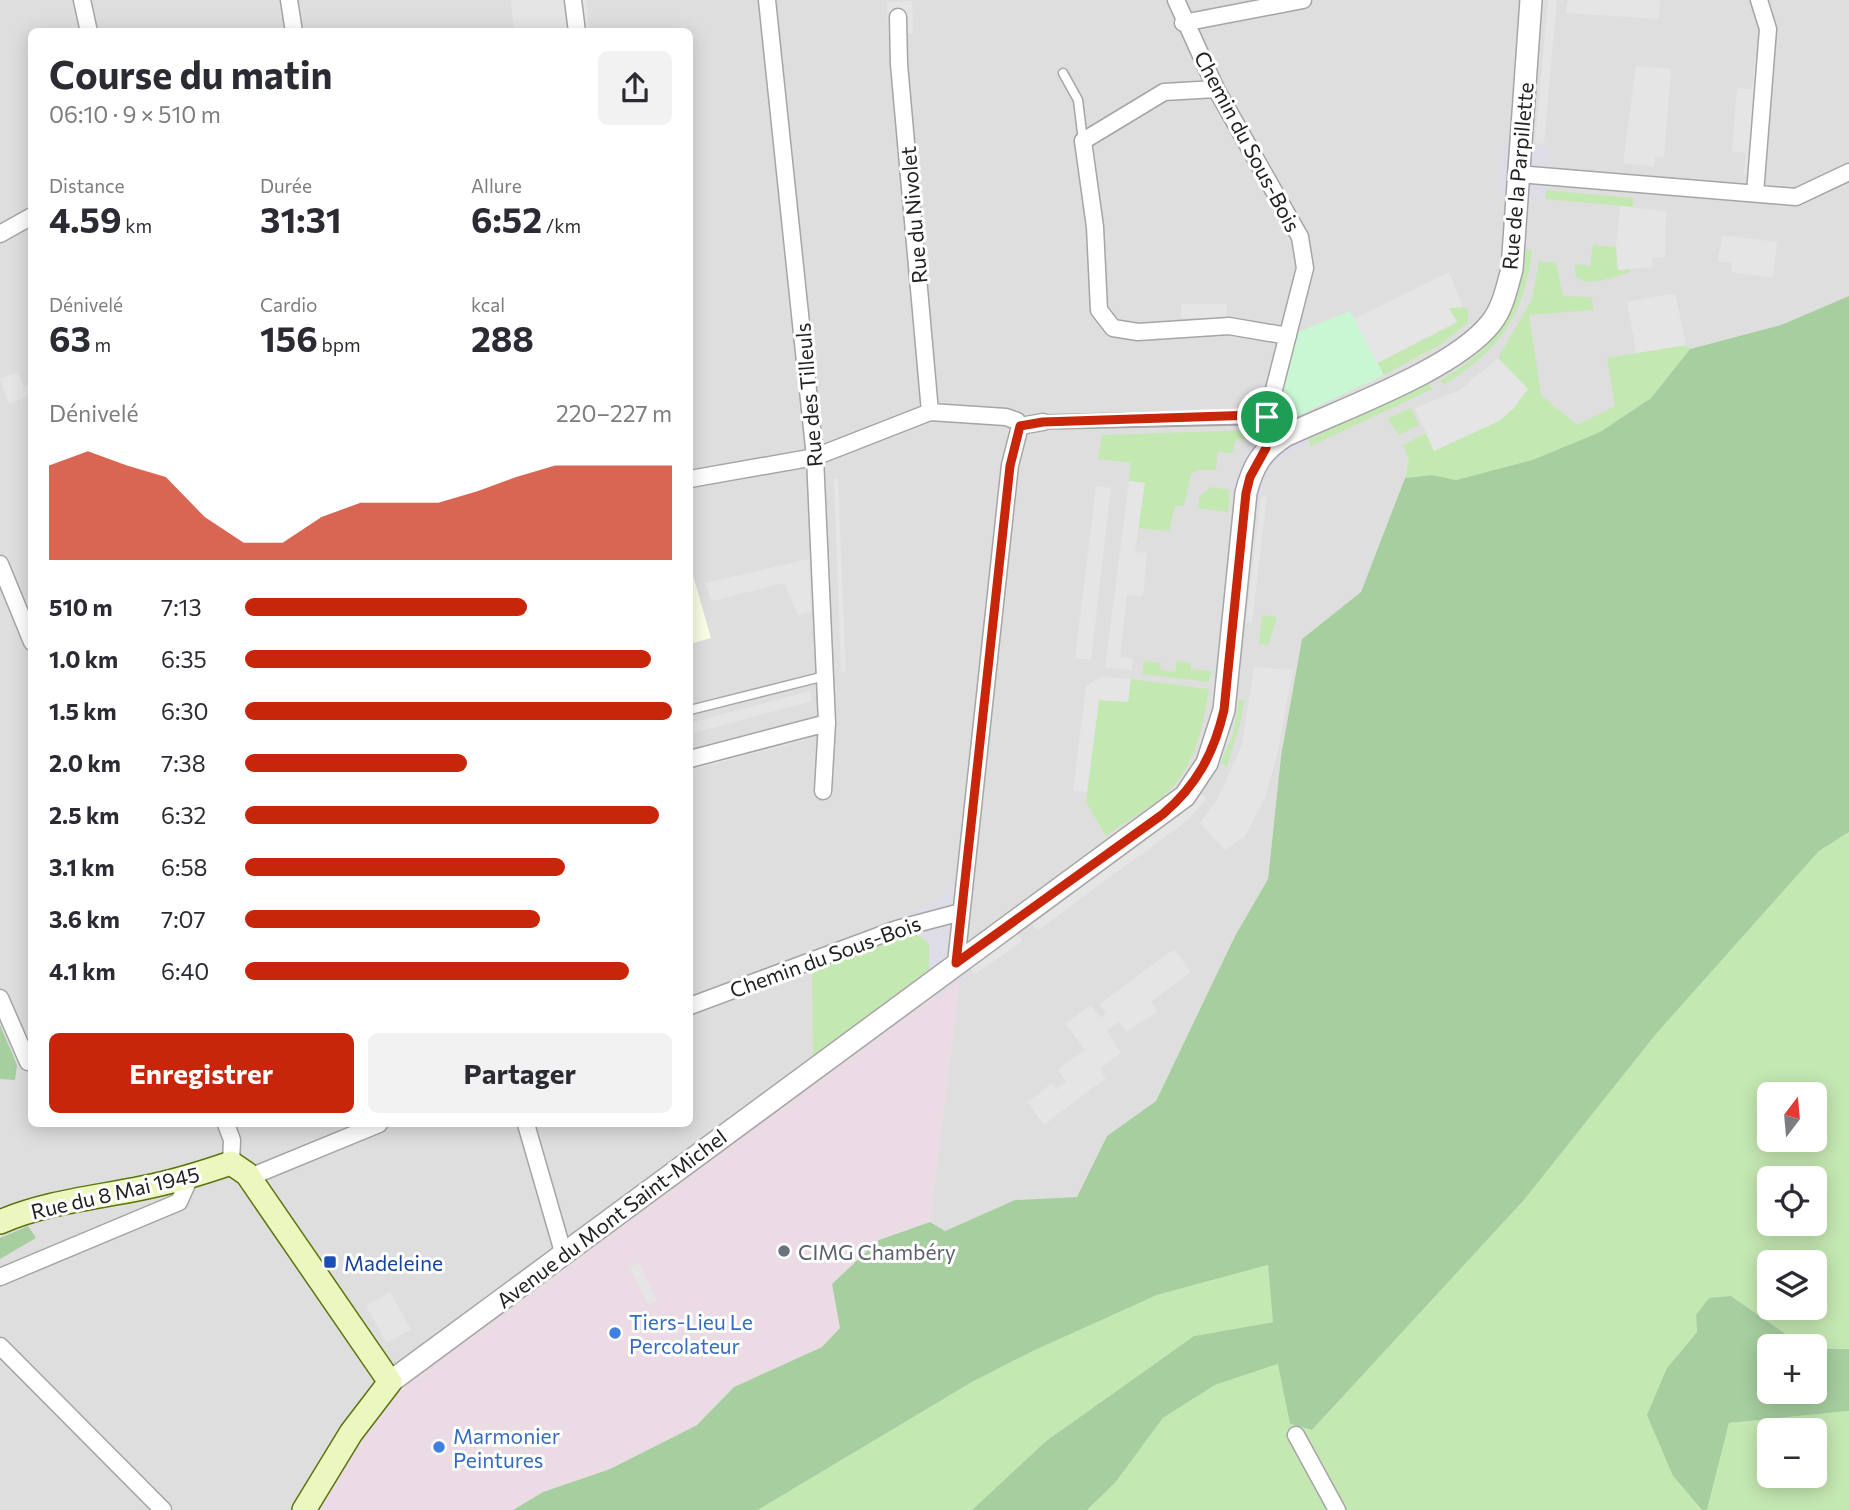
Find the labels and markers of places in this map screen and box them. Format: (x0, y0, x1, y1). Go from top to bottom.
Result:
pin (1237, 387, 1297, 447)
place label: CIMG Chambéry (798, 1239, 956, 1264)
marker: CIMG Chambéry (776, 1243, 792, 1259)
place label: Madeleine (344, 1250, 443, 1275)
marker: Madeleine (322, 1254, 338, 1270)
place label: Tiers-Lieu Le Percolateur (629, 1309, 753, 1358)
marker: Tiers-Lieu Le Percolateur (607, 1325, 623, 1341)
place label: Marmonier Peintures (453, 1423, 560, 1472)
marker: Marmonier Peintures (431, 1439, 447, 1455)

